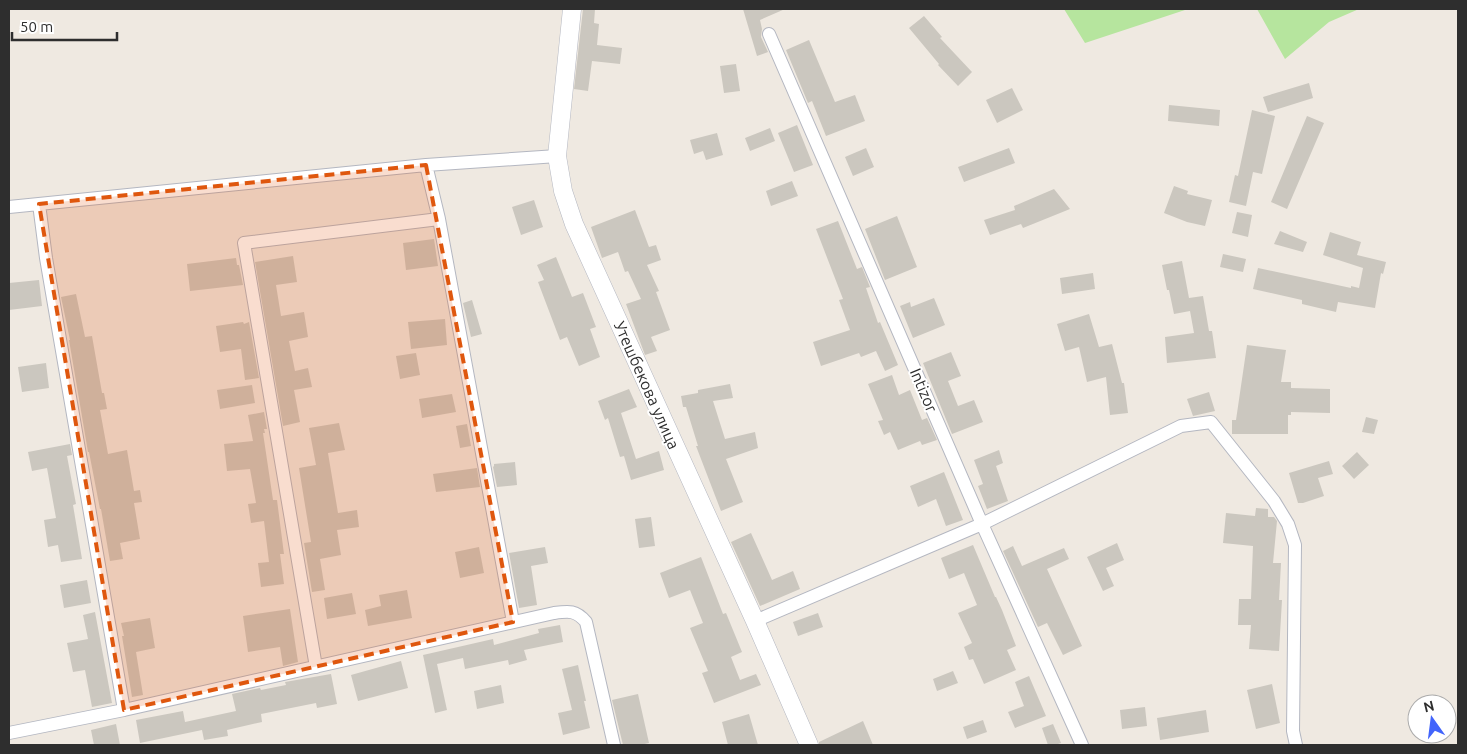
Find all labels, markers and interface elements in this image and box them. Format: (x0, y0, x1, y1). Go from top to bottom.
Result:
scale bar (12, 10, 118, 42)
text: 50 m (20, 18, 53, 35)
street label: Утешбекова улица (611, 318, 683, 452)
street label: Intizor (907, 365, 941, 415)
north arrow (1407, 694, 1457, 744)
text: N (1422, 697, 1436, 715)

